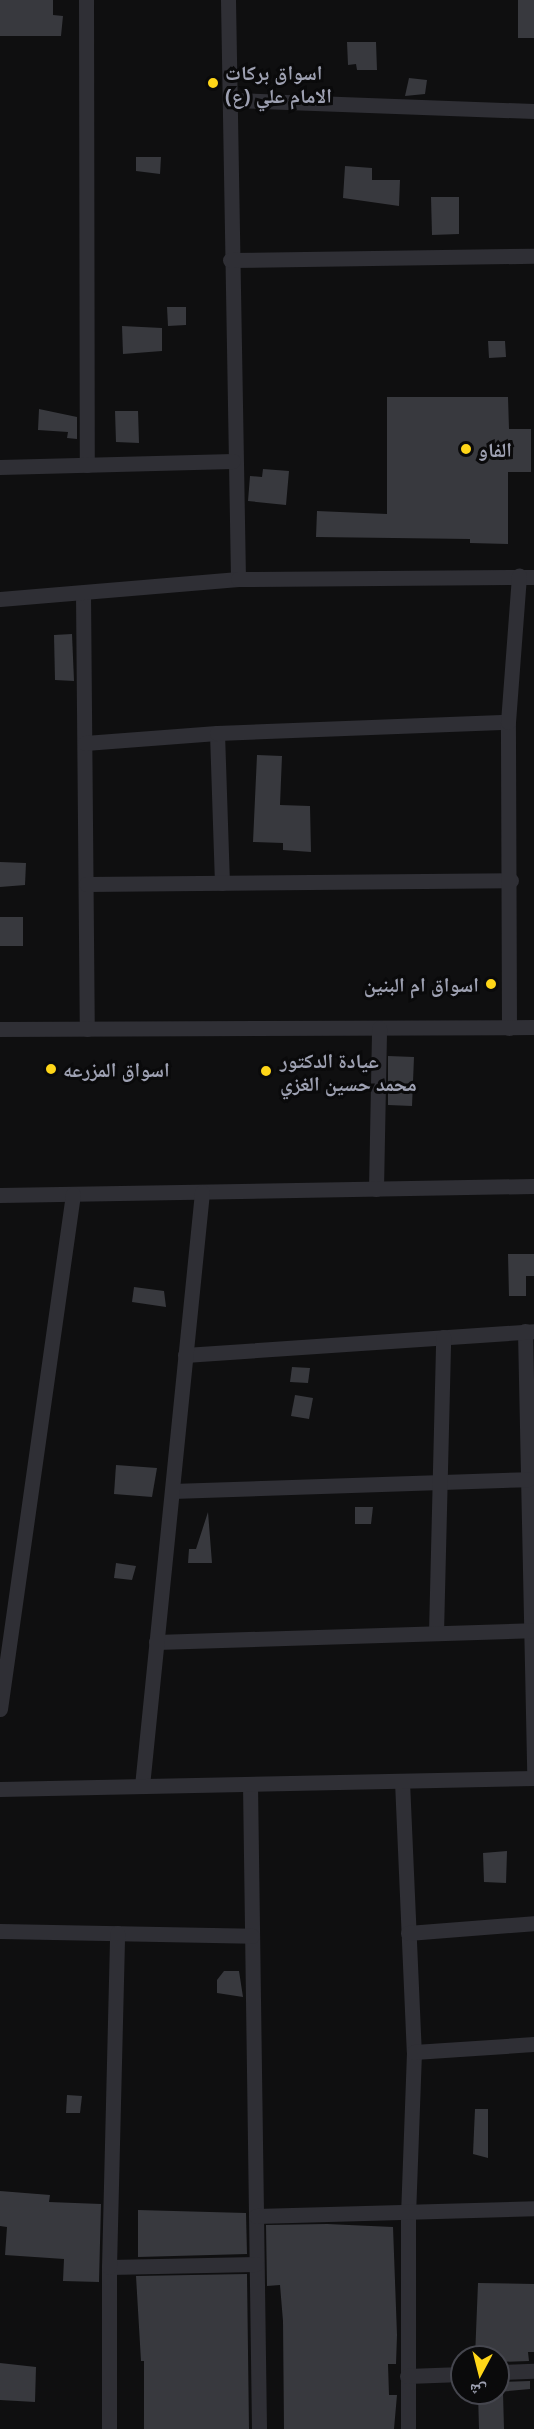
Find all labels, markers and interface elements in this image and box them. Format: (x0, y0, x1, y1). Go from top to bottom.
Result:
place label: اسواق بركات الامام علي (ع) (225, 60, 332, 107)
marker: اسواق بركات الامام علي (ع) (206, 76, 220, 90)
place label: الفاو (478, 437, 512, 461)
marker: الفاو (459, 442, 473, 456)
place label: اسواق ام البنين (364, 972, 479, 996)
marker: اسواق ام البنين (484, 977, 498, 991)
place label: عيادة الدكتور محمد حسين الغزي (280, 1048, 417, 1095)
place label: اسواق المزرعه (63, 1057, 170, 1081)
marker: اسواق المزرعه (44, 1062, 58, 1076)
marker: عيادة الدكتور محمد حسين الغزي (257, 1062, 275, 1080)
north arrow (450, 2345, 510, 2405)
text: ش (468, 2379, 488, 2403)

